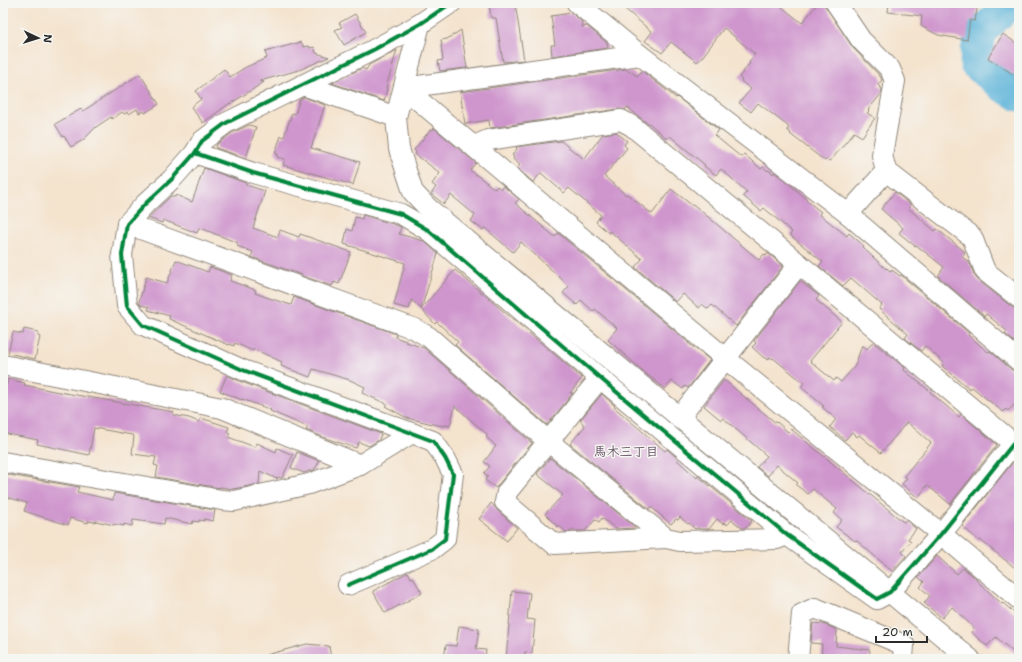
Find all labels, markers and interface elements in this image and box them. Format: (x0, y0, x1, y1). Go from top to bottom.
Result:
north arrow (18, 18, 58, 58)
text: N (40, 34, 55, 44)
district label: 馬木三丁目 (593, 443, 659, 460)
scale bar (876, 618, 927, 644)
text: 20 m (882, 624, 913, 640)

